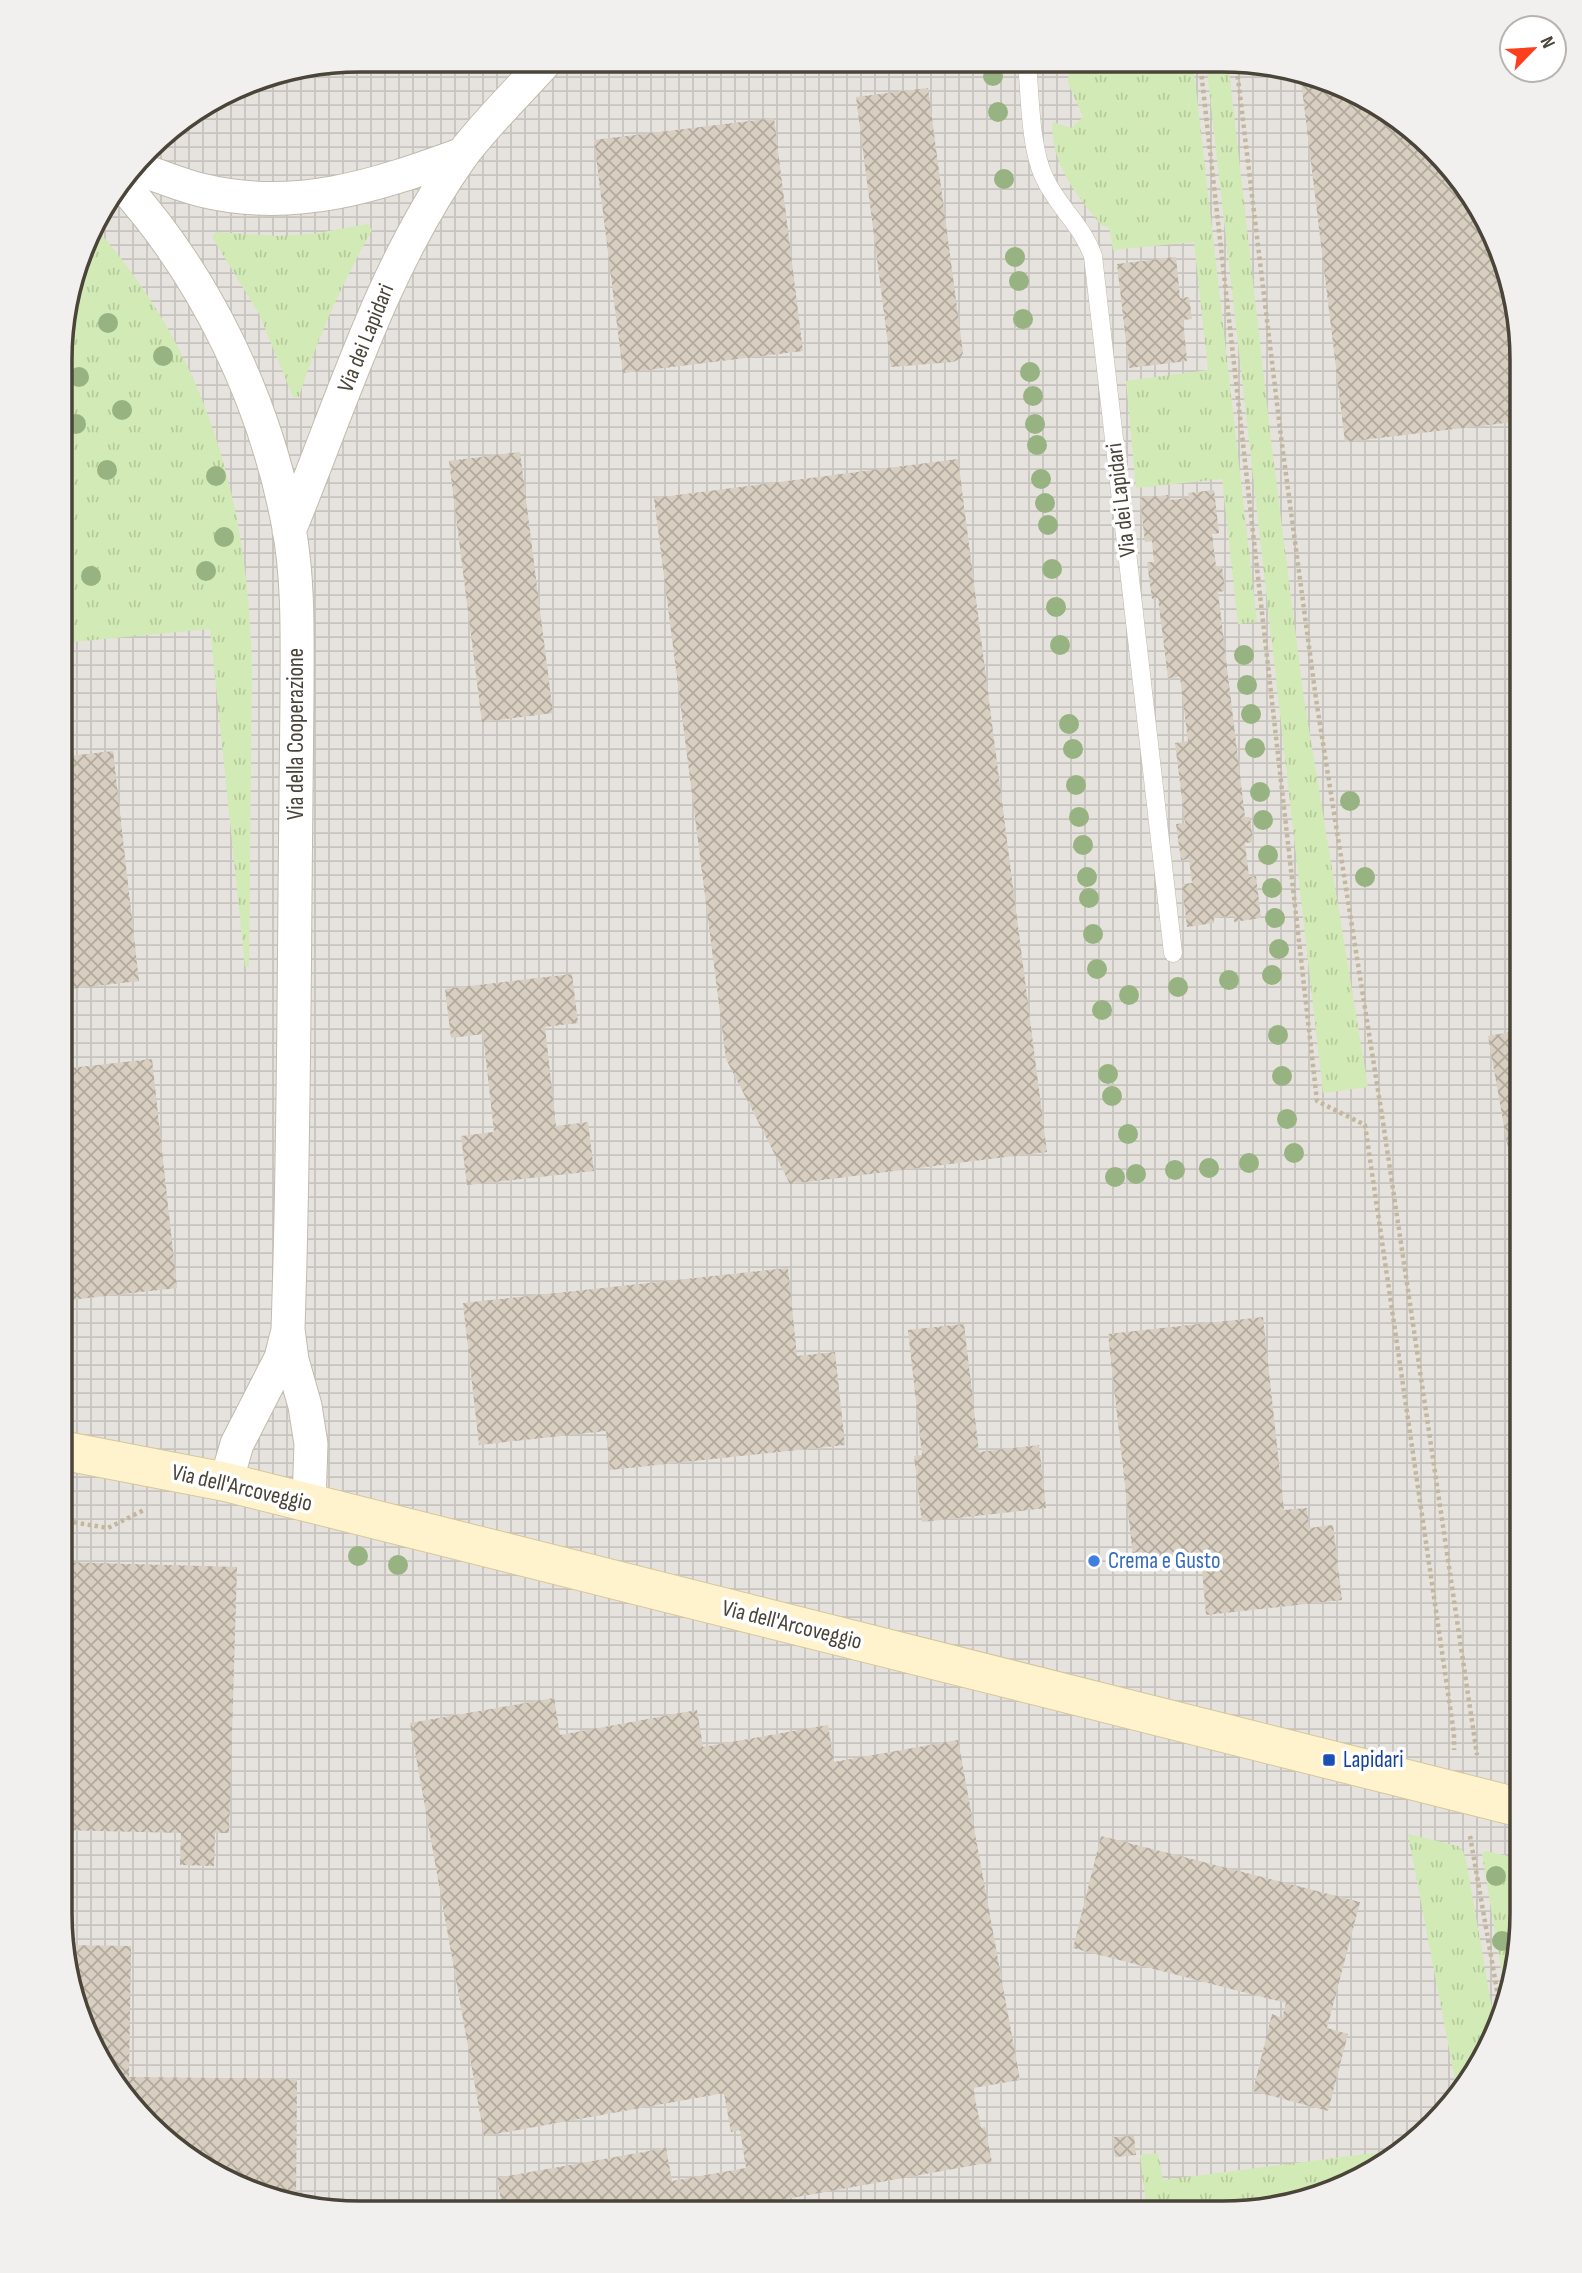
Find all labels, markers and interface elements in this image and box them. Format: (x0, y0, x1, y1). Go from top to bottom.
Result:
north arrow (1498, 14, 1568, 84)
text: N (1534, 33, 1560, 52)
street label: Via dei Lapidari (332, 280, 400, 396)
street label: Via dei Lapidari (1100, 442, 1142, 558)
street label: Via della Cooperazione (282, 648, 310, 820)
street label: Via dell'Arcoveggio (169, 1458, 315, 1518)
place label: Crema e Gusto (1108, 1547, 1221, 1575)
marker: Crema e Gusto (1086, 1553, 1102, 1569)
street label: Via dell'Arcoveggio (719, 1594, 865, 1656)
place label: Lapidari (1343, 1746, 1404, 1774)
marker: Lapidari (1321, 1752, 1337, 1768)

